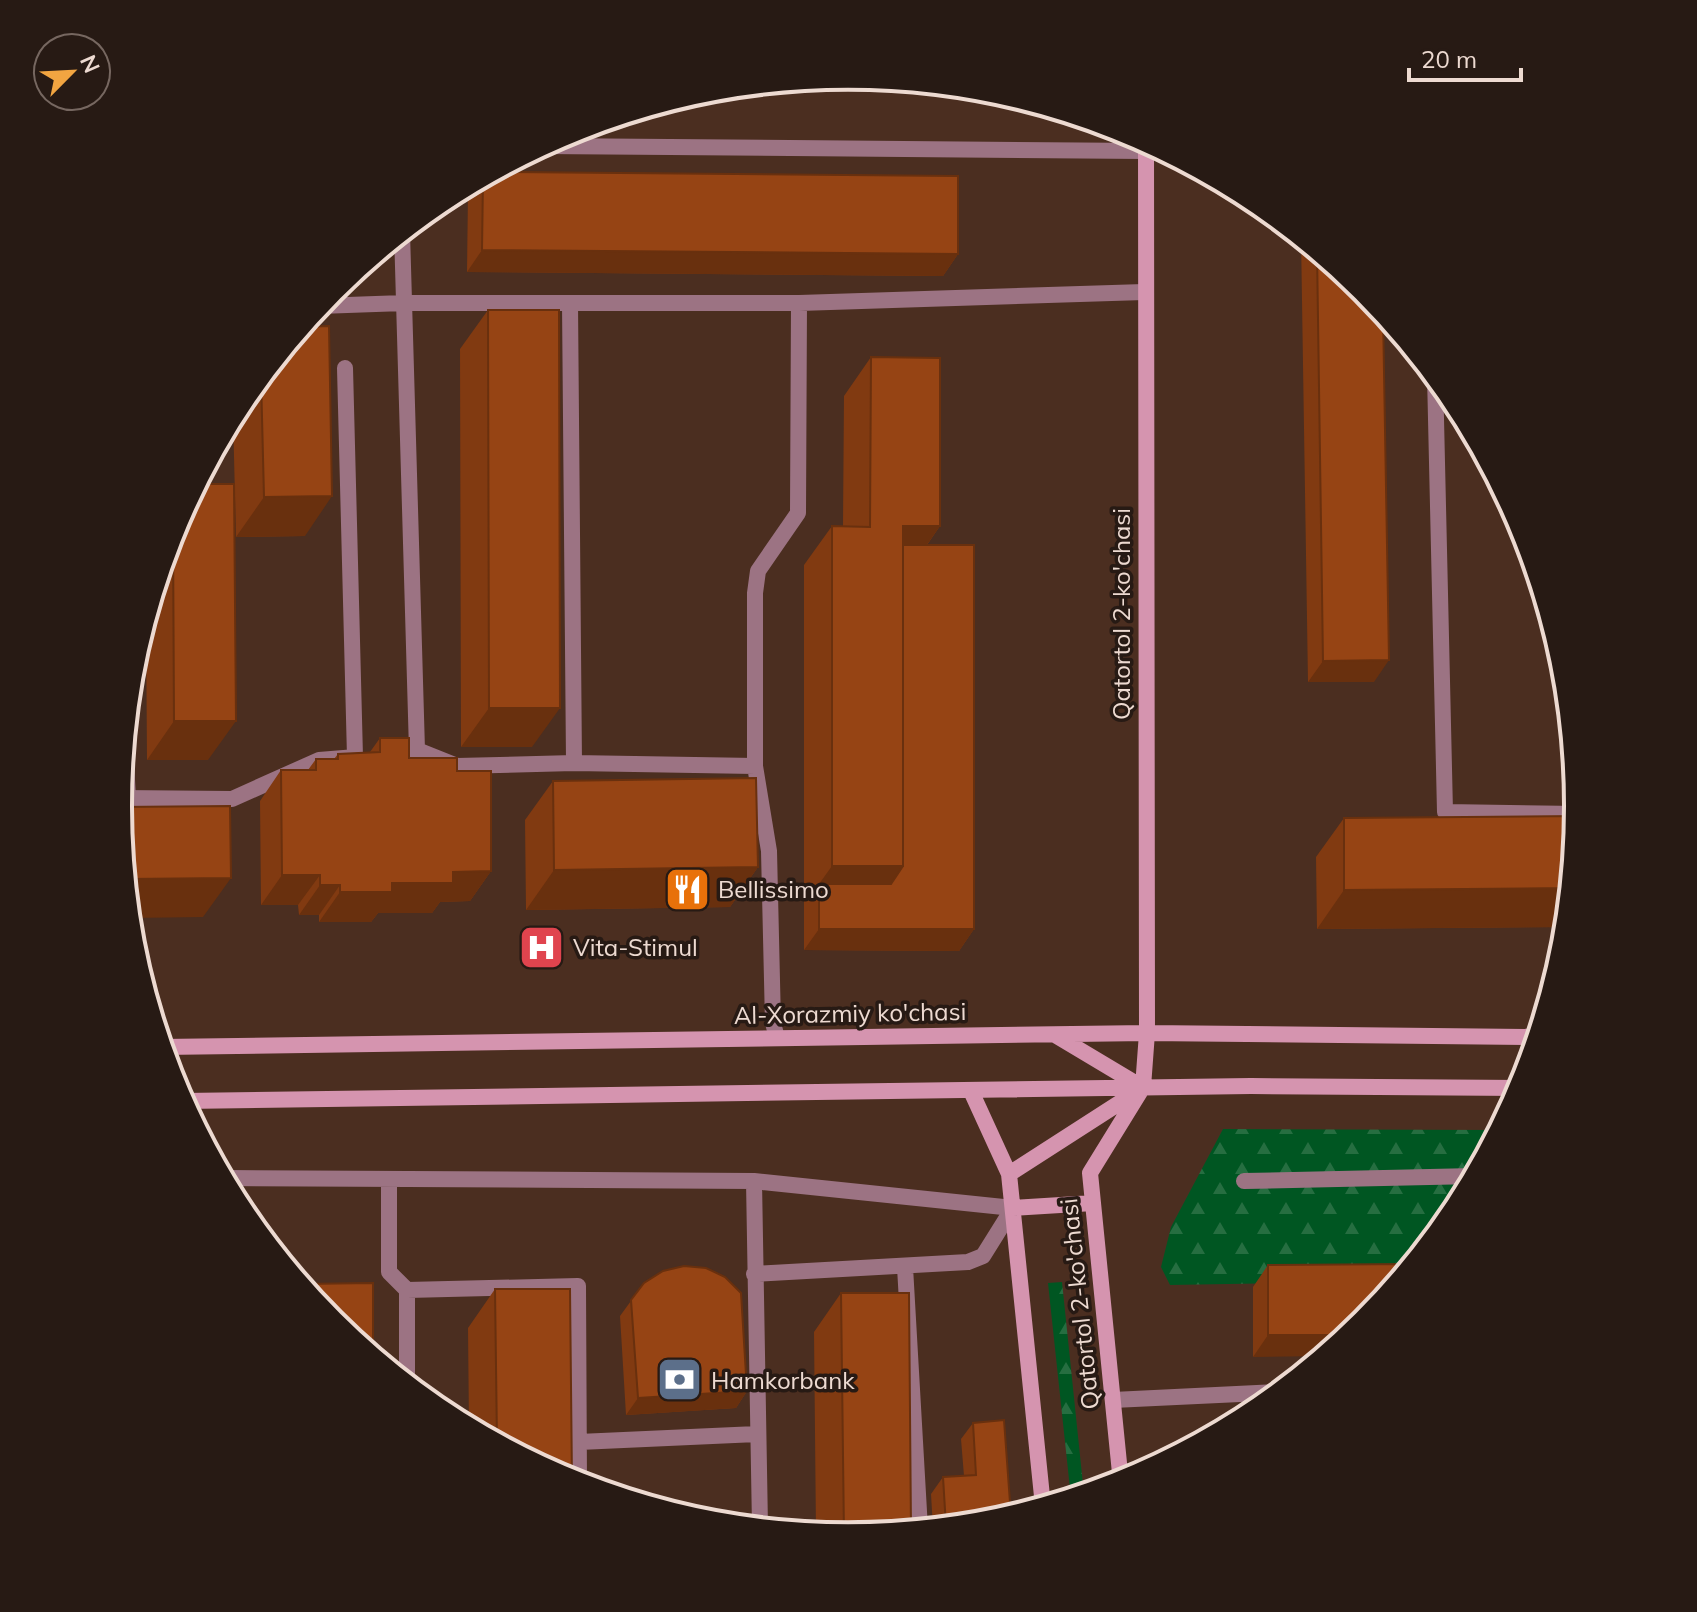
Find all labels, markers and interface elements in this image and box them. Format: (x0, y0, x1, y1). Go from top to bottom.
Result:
north arrow (32, 32, 112, 112)
scale bar (1409, 32, 1521, 82)
text: 20 m (1421, 44, 1477, 74)
text: N (74, 51, 106, 77)
street label: Qatortol 2-ko'chasi (1106, 508, 1136, 720)
restaurant icon: Bellissimo (663, 865, 711, 913)
place label: Bellissimo (718, 874, 829, 904)
hospital icon: Vita-Stimul (518, 923, 566, 971)
place label: Vita-Stimul (573, 932, 698, 962)
street label: Al-Xorazmiy ko'chasi (734, 996, 966, 1030)
street label: Qatortol 2-ko'chasi (1053, 1197, 1105, 1411)
bank icon: Hamkorbank (656, 1356, 704, 1404)
place label: Hamkorbank (711, 1365, 855, 1395)

